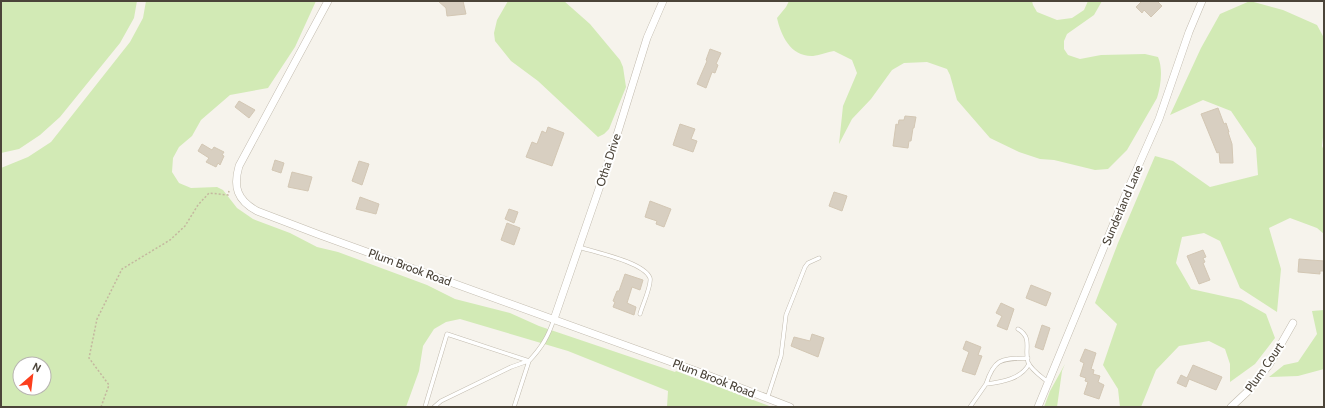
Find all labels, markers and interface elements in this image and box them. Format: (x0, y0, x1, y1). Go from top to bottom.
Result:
street label: Otha Drive (592, 131, 624, 189)
street label: Sunderland Lane (1098, 163, 1146, 247)
street label: Plum Brook Road (366, 245, 454, 289)
street label: Plum Court (1241, 339, 1287, 395)
street label: Plum Brook Road (671, 355, 757, 401)
north arrow (12, 356, 52, 396)
text: N (30, 359, 43, 375)

